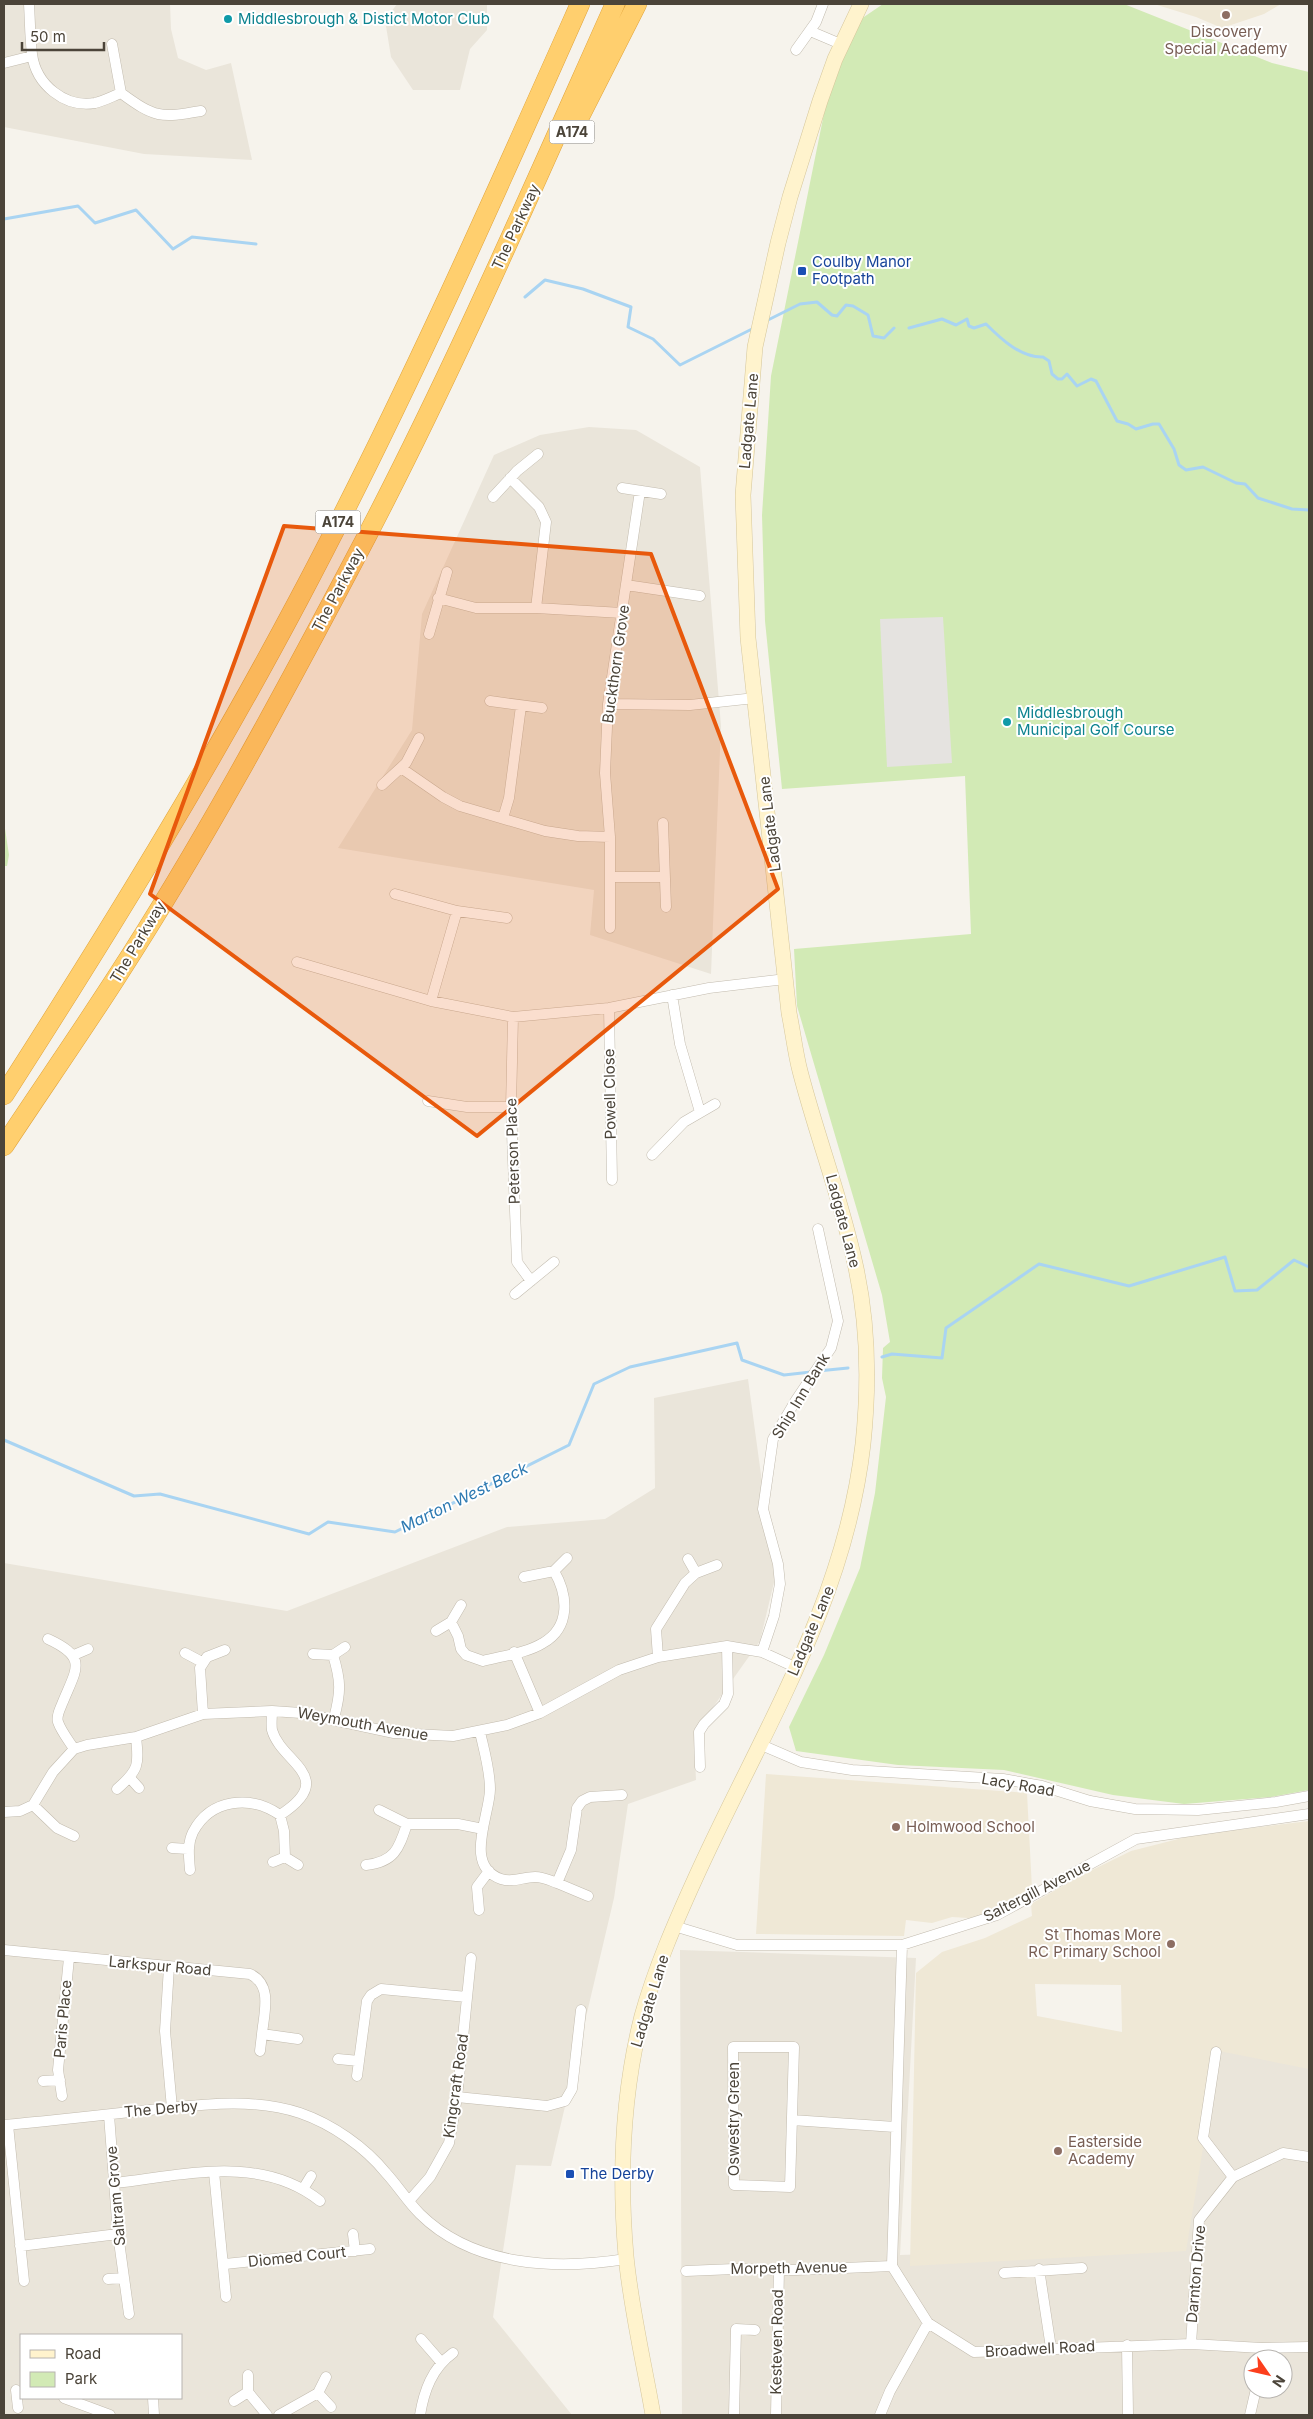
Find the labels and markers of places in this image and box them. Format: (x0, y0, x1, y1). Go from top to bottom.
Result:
place label: Middlesbrough & Distict Motor Club (238, 9, 490, 28)
marker: Discovery Special Academy (1220, 9, 1232, 21)
marker: Middlesbrough & Distict Motor Club (222, 13, 234, 25)
place label: Discovery Special Academy (1165, 22, 1288, 58)
place label: Coulby Manor Footpath (812, 252, 912, 288)
marker: Coulby Manor Footpath (796, 265, 808, 277)
place label: Middlesbrough Municipal Golf Course (1017, 703, 1174, 739)
marker: Middlesbrough Municipal Golf Course (1001, 716, 1013, 728)
place label: Holmwood School (906, 1817, 1035, 1836)
marker: Holmwood School (890, 1821, 902, 1833)
place label: St Thomas More RC Primary School (1028, 1925, 1161, 1961)
marker: St Thomas More RC Primary School (1165, 1938, 1177, 1950)
place label: Easterside Academy (1068, 2132, 1142, 2168)
marker: Easterside Academy (1052, 2145, 1064, 2157)
place label: The Derby (580, 2164, 655, 2183)
marker: The Derby (564, 2168, 576, 2180)

